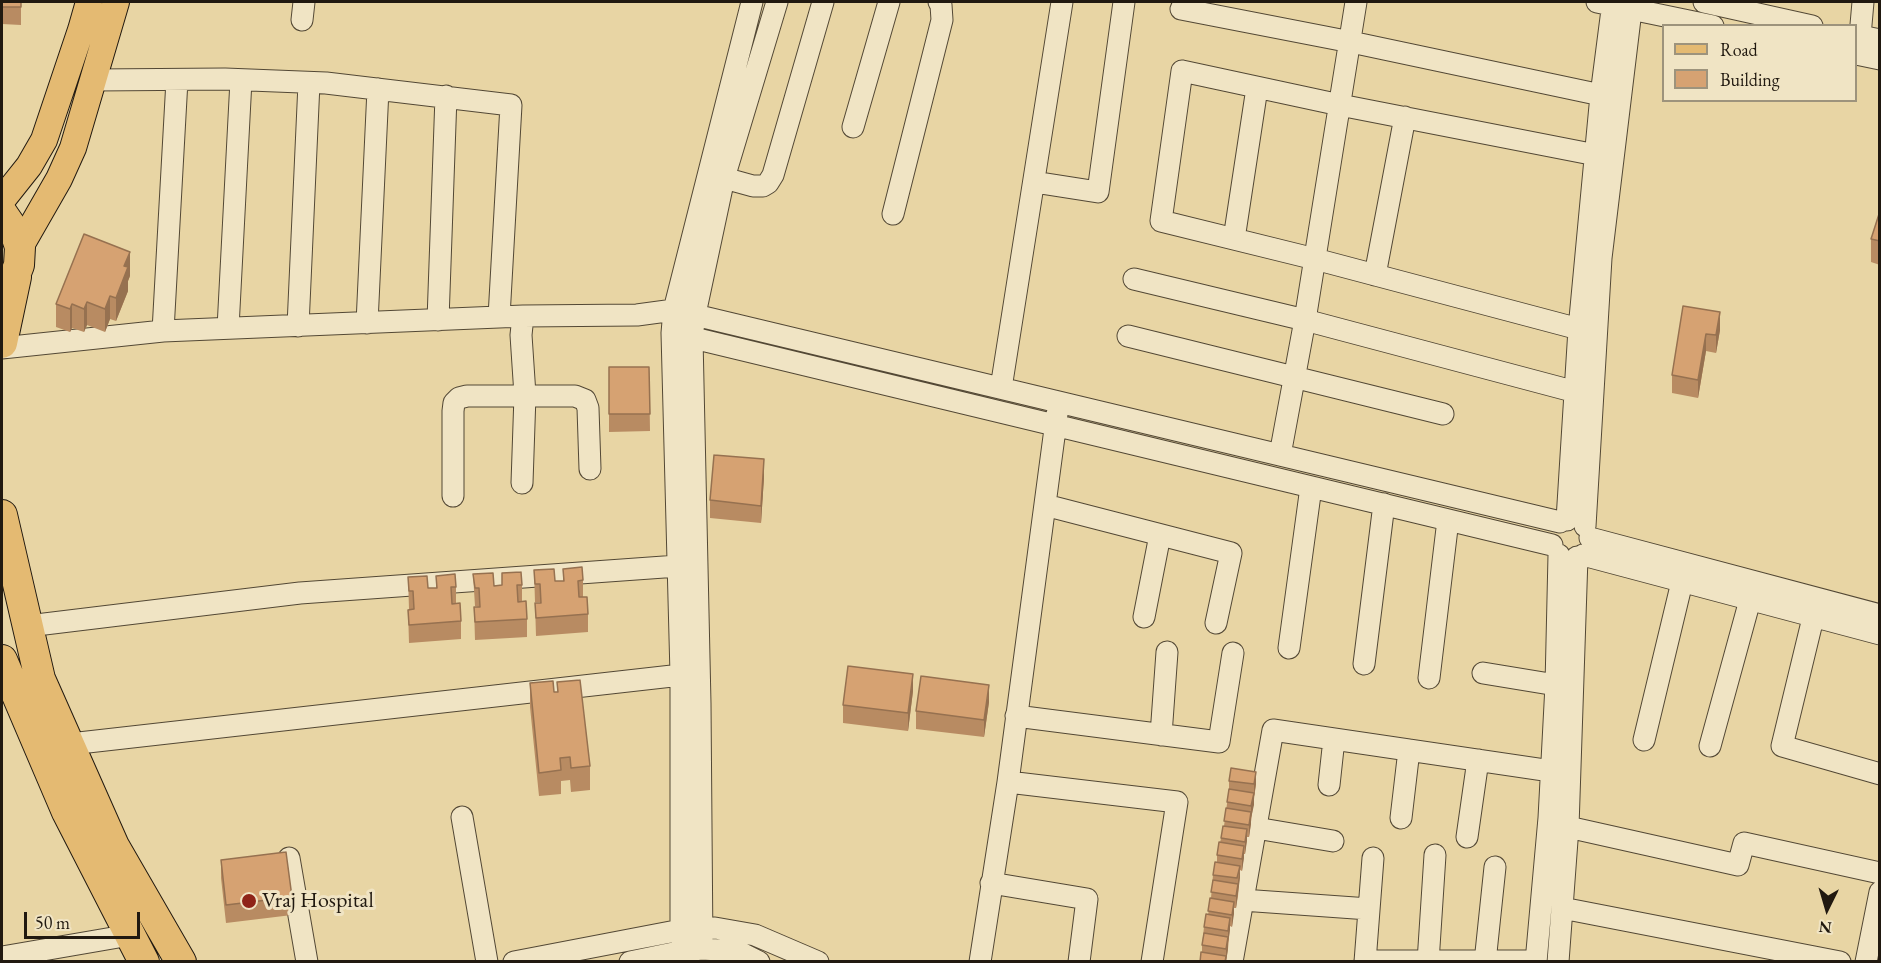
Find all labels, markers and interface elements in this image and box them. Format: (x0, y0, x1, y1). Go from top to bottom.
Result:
legend (1662, 24, 1857, 102)
text: Road (1720, 38, 1758, 61)
text: Building (1720, 68, 1780, 91)
north arrow (1797, 879, 1857, 939)
place label: Vraj Hospital (262, 888, 374, 914)
marker: Vraj Hospital (240, 892, 258, 910)
scale bar (27, 900, 142, 938)
text: 50 m (35, 911, 70, 934)
text: N (1818, 916, 1833, 938)

